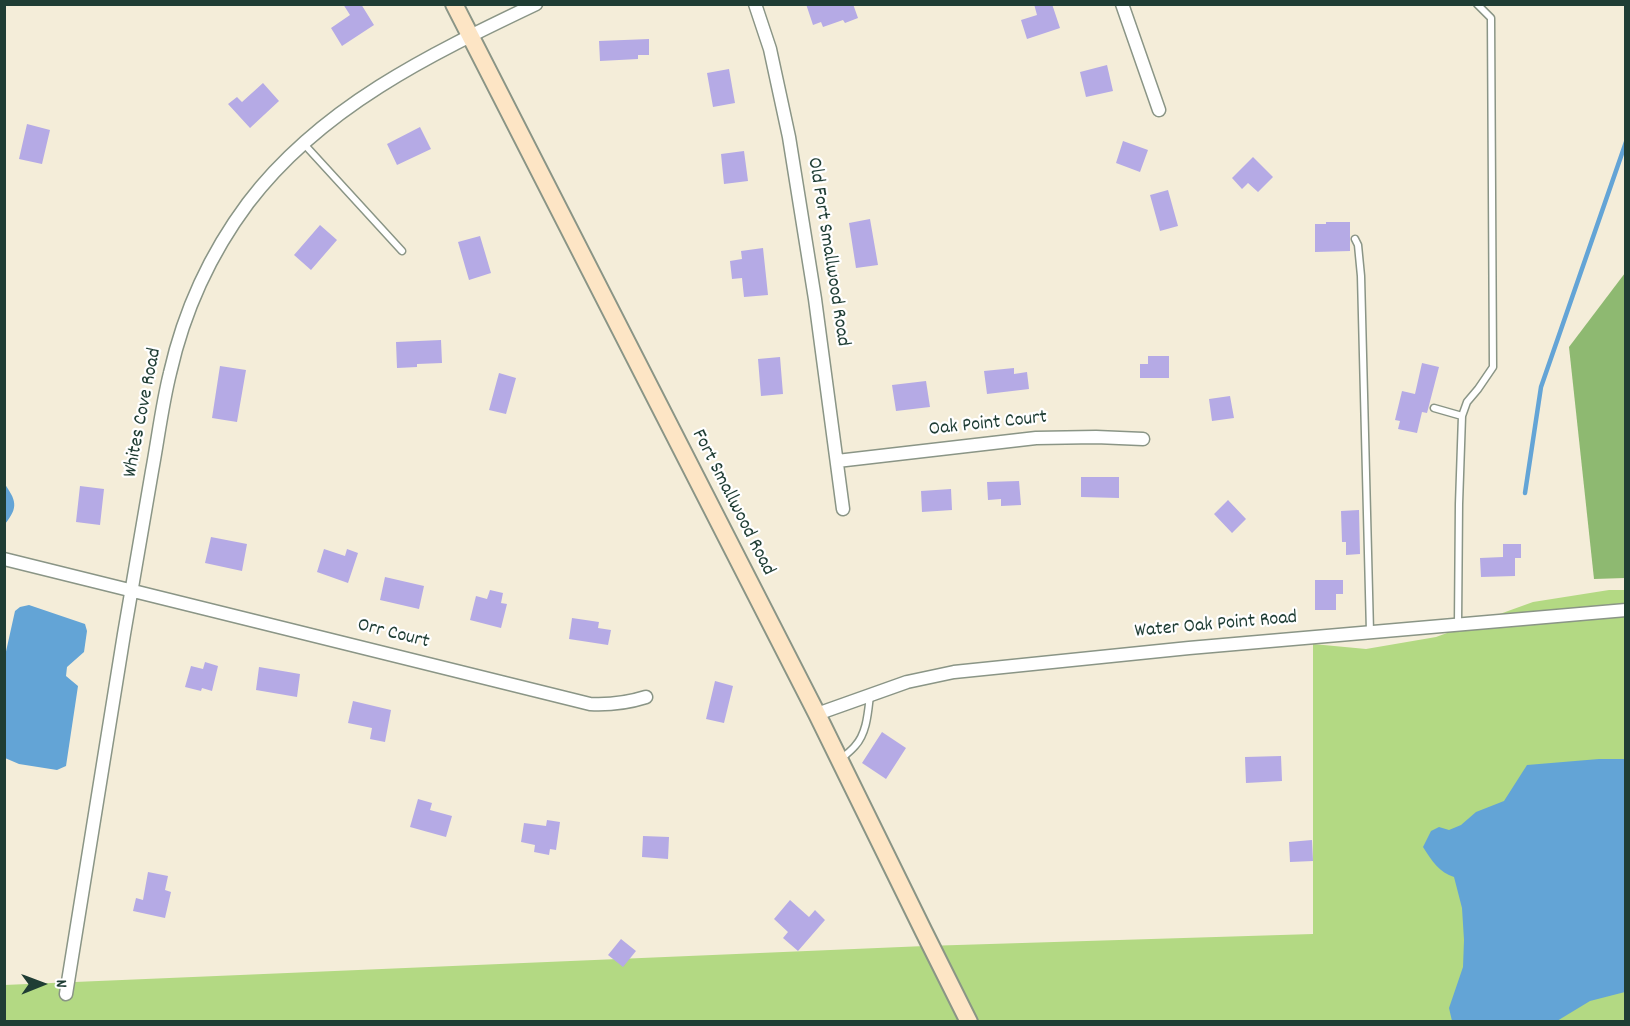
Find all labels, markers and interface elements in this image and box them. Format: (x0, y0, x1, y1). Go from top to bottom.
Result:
street label: Old Fort Smallwood Road (800, 156, 854, 348)
street label: Whites Cove Road (120, 346, 168, 480)
street label: Oak Point Court (928, 407, 1048, 443)
street label: Fort Smallwood Road (685, 426, 779, 580)
street label: Water Oak Point Road (1134, 607, 1298, 645)
street label: Orr Court (355, 615, 431, 655)
north arrow (12, 954, 72, 1014)
text: N (49, 980, 72, 988)

